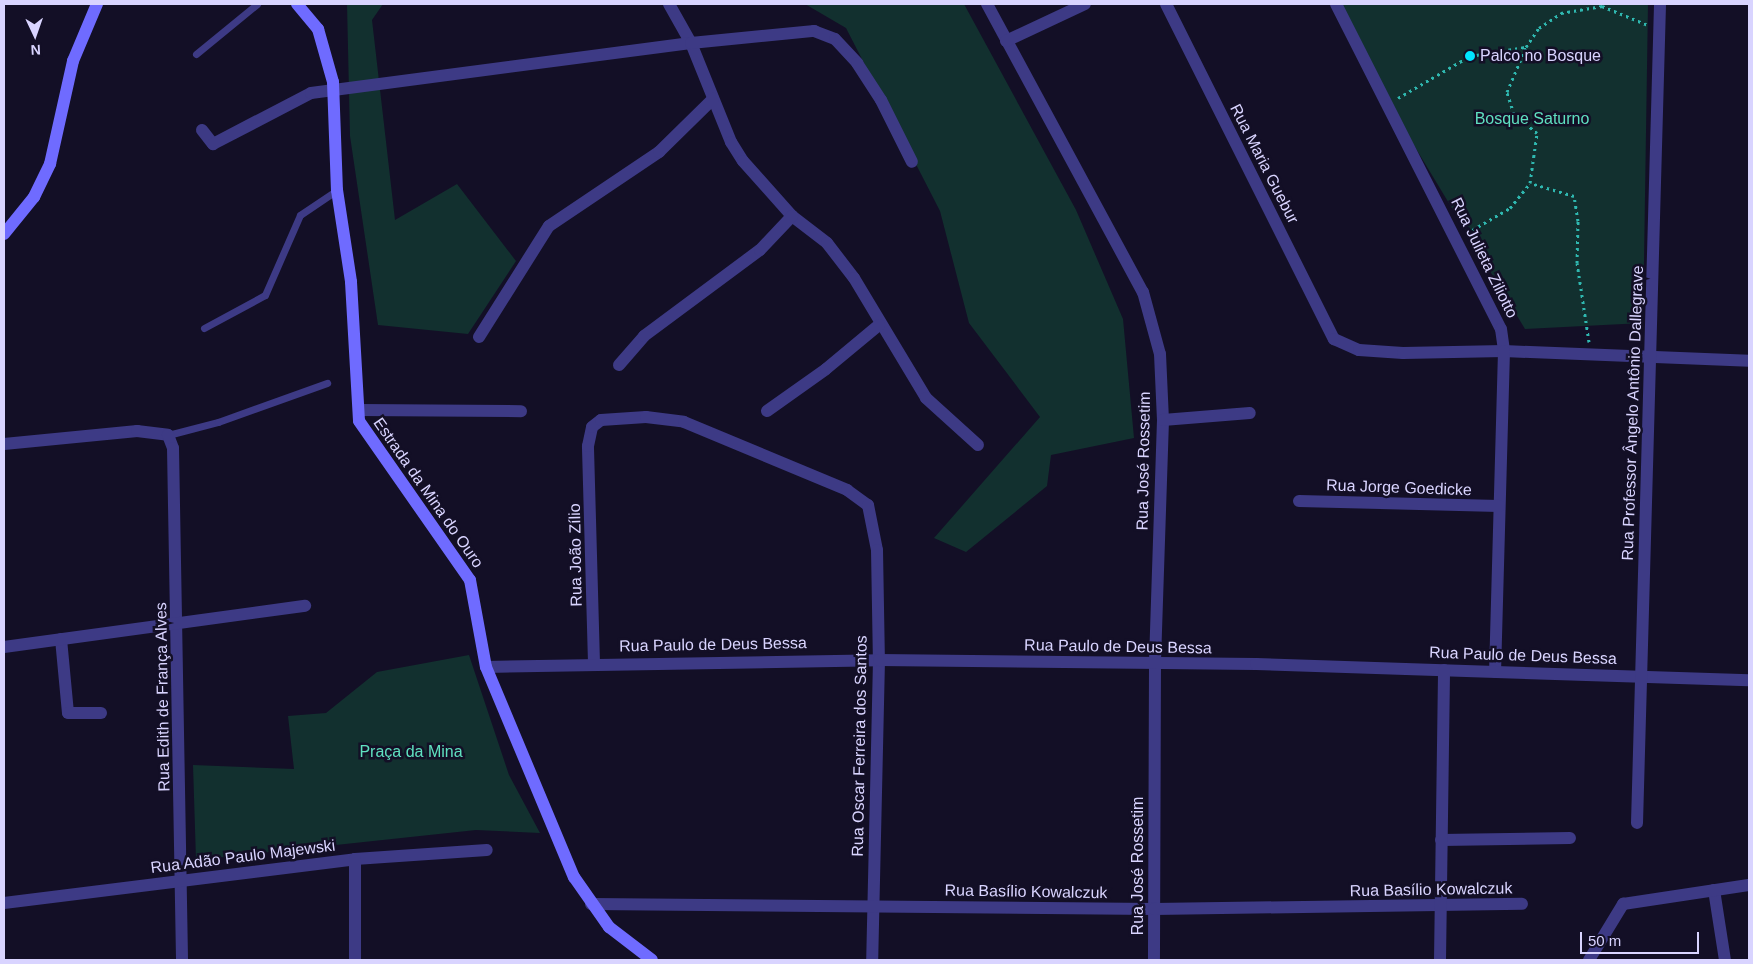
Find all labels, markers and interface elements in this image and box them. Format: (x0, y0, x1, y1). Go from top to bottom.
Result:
north arrow (10, 10, 60, 60)
text: N (30, 42, 41, 58)
place label: Palco no Bosque (1480, 46, 1601, 66)
marker: Palco no Bosque (1464, 50, 1476, 62)
street label: Rua Maria Guebur (1226, 101, 1302, 227)
park label: Bosque Saturno (1475, 109, 1589, 129)
street label: Rua Julieta Ziliotto (1447, 195, 1521, 321)
street label: Rua Professor Ângelo Antônio Dallegrave (1618, 265, 1648, 561)
street label: Rua José Rossetim (1133, 391, 1155, 531)
street label: Estrada da Mina do Ouro (369, 414, 487, 572)
street label: Rua Jorge Goedicke (1326, 476, 1472, 500)
street label: Rua João Zílio (566, 503, 586, 607)
street label: Rua Edith de França Alves (152, 602, 174, 792)
street label: Rua Paulo de Deus Bessa (619, 634, 807, 656)
street label: Rua Oscar Ferreira dos Santos (848, 635, 872, 857)
street label: Rua Paulo de Deus Bessa (1024, 636, 1212, 658)
street label: Rua Paulo de Deus Bessa (1429, 643, 1617, 669)
park label: Praça da Mina (359, 742, 463, 762)
street label: Rua José Rossetim (1128, 797, 1148, 935)
street label: Rua Adão Paulo Majewski (149, 836, 337, 878)
street label: Rua Basílio Kowalczuk (1349, 879, 1513, 901)
street label: Rua Basílio Kowalczuk (944, 881, 1108, 903)
scale bar (1583, 922, 1702, 954)
text: 50 m (1588, 932, 1621, 949)

